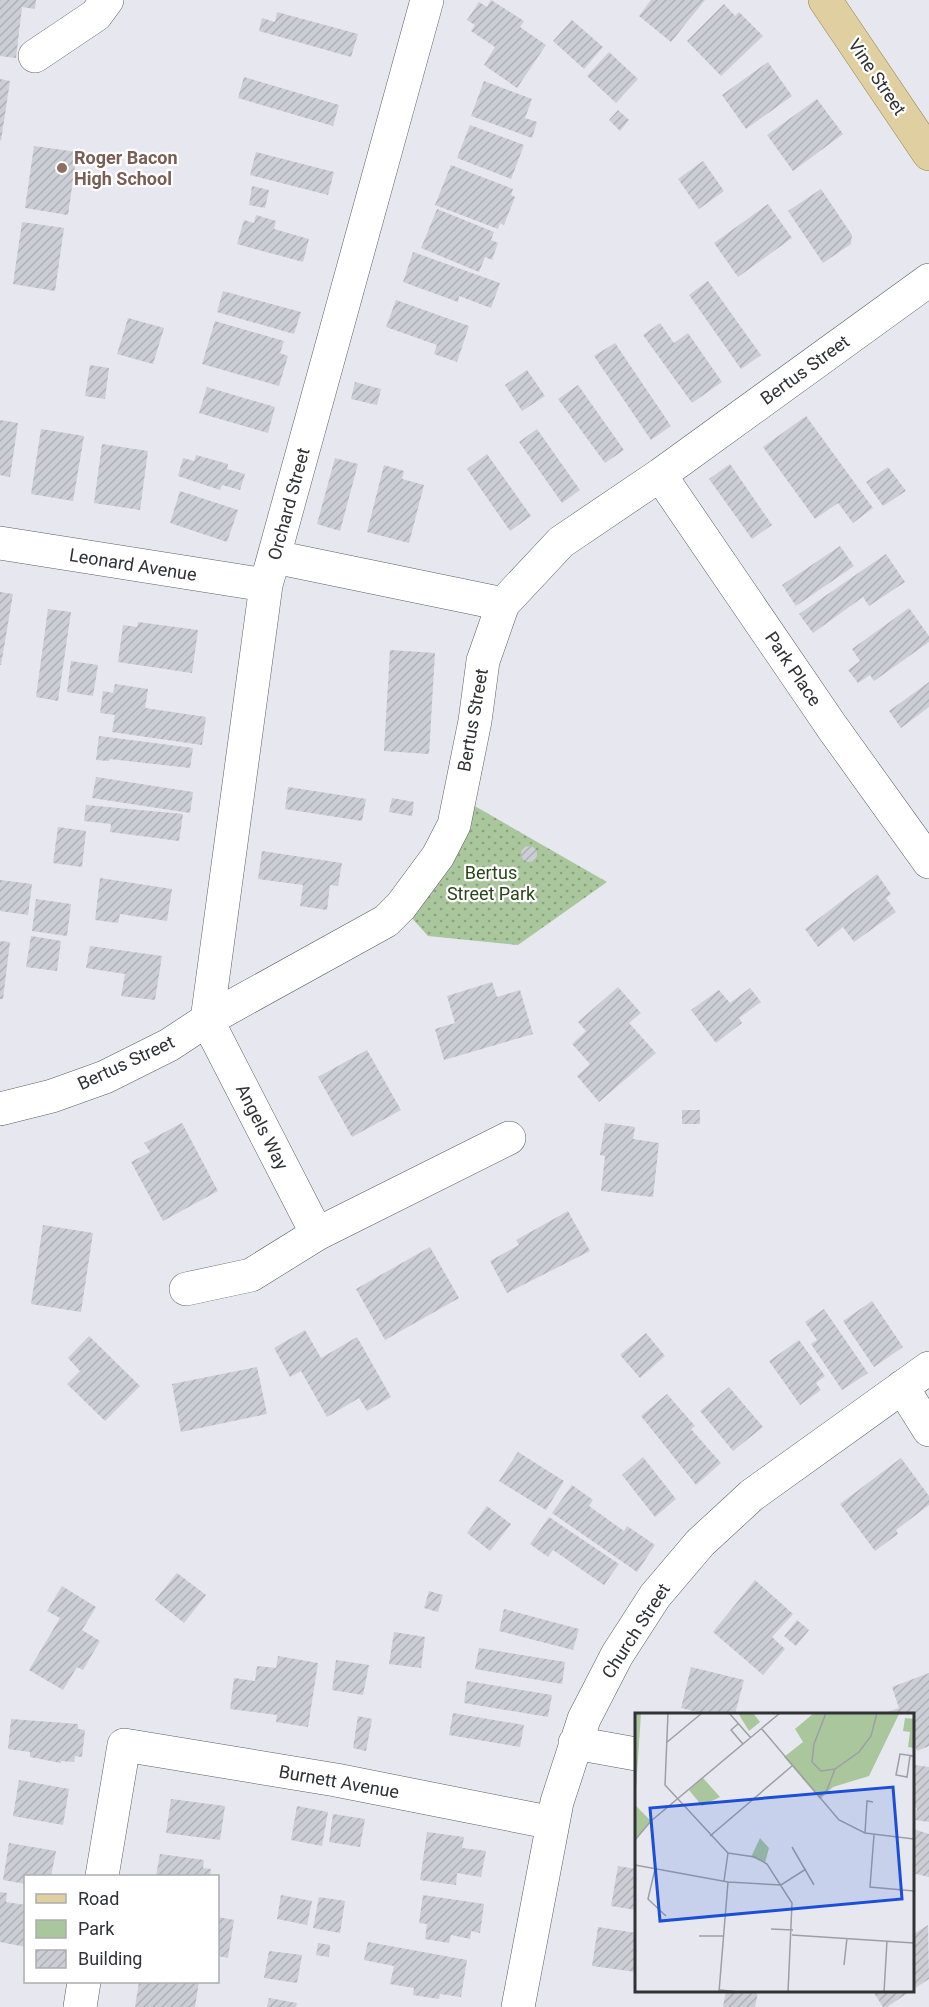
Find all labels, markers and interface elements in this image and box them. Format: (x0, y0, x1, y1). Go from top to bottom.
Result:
street label: Vine Street (844, 35, 911, 119)
place label: Roger Bacon High School (74, 147, 178, 189)
marker: Roger Bacon High School (55, 161, 69, 175)
street label: Bertus Street (756, 330, 853, 409)
street label: Orchard Street (263, 445, 314, 562)
street label: Leonard Avenue (68, 544, 198, 585)
street label: Park Place (761, 628, 826, 710)
street label: Bertus Street (453, 667, 492, 773)
park label: Bertus Street Park (447, 862, 536, 904)
street label: Bertus Street (74, 1031, 178, 1094)
street label: Angels Way (232, 1080, 293, 1174)
street label: Church Street (597, 1579, 674, 1682)
inset map (635, 1713, 914, 1992)
street label: Burnett Avenue (277, 1761, 401, 1802)
legend (24, 1875, 219, 1983)
text: Road (78, 1888, 119, 1909)
text: Park (78, 1918, 115, 1939)
text: Building (78, 1948, 142, 1969)

